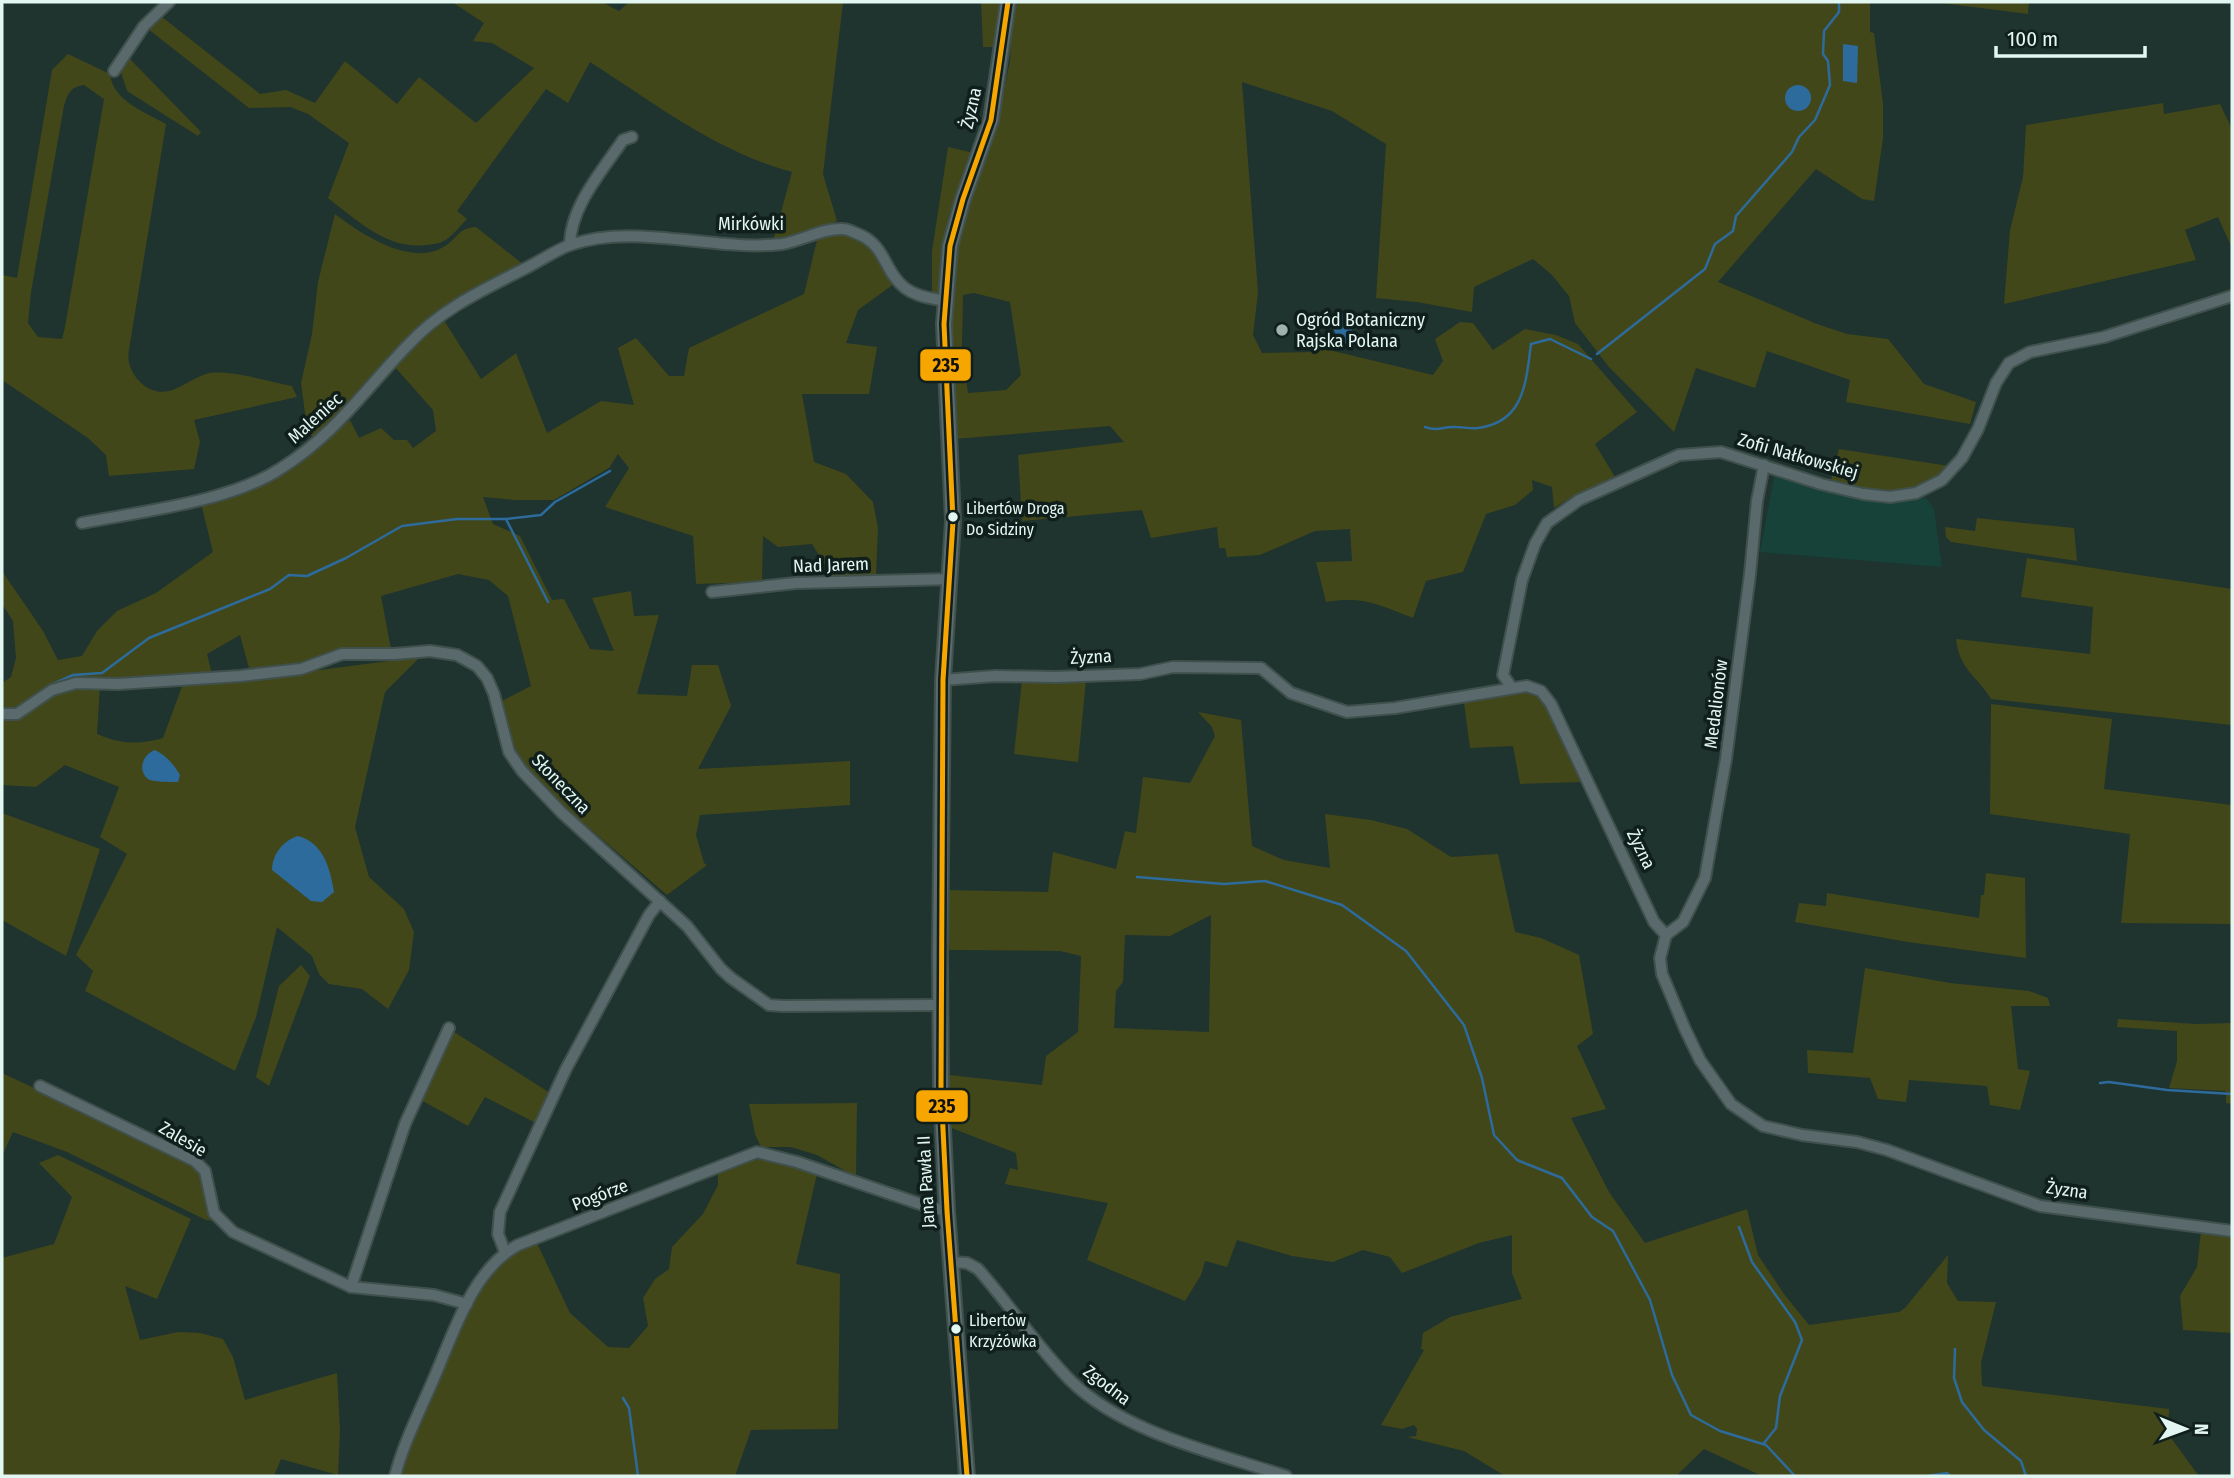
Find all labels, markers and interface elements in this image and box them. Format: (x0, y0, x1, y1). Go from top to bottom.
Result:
scale bar (1996, 14, 2145, 58)
text: 100 m (2007, 26, 2058, 52)
street label: Żyzna (956, 85, 986, 131)
street label: Mirkówki (718, 213, 784, 235)
place label: Ogród Botaniczny Rajska Polana (1296, 309, 1425, 352)
marker: Ogród Botaniczny Rajska Polana (1274, 322, 1290, 338)
line badge: 235 (919, 348, 972, 382)
text: 235 (931, 354, 960, 377)
street label: Maleniec (283, 388, 347, 448)
street label: Zofii Nałkowskiej (1735, 428, 1861, 484)
place label: Libertów Droga Do Sidziny (966, 499, 1065, 539)
marker: Libertów Droga Do Sidziny (946, 510, 960, 524)
street label: Nad Jarem (793, 553, 869, 577)
street label: Żyzna (1070, 645, 1113, 669)
street label: Medalionów (1700, 658, 1732, 750)
street label: Słoneczna (527, 749, 595, 819)
street label: Żyzna (1622, 825, 1660, 873)
line badge: 235 (915, 1089, 969, 1123)
text: 235 (927, 1095, 956, 1118)
street label: Zalesie (155, 1117, 211, 1161)
street label: Jana Pawła II (913, 1135, 939, 1229)
street label: Pogórze (569, 1174, 631, 1216)
street label: Żyzna (2045, 1176, 2089, 1204)
place label: Libertów Krzyżówka (969, 1311, 1037, 1351)
marker: Libertów Krzyżówka (949, 1322, 963, 1336)
street label: Zgodna (1079, 1360, 1135, 1410)
north arrow (2150, 1394, 2220, 1464)
text: N (2190, 1423, 2213, 1435)

